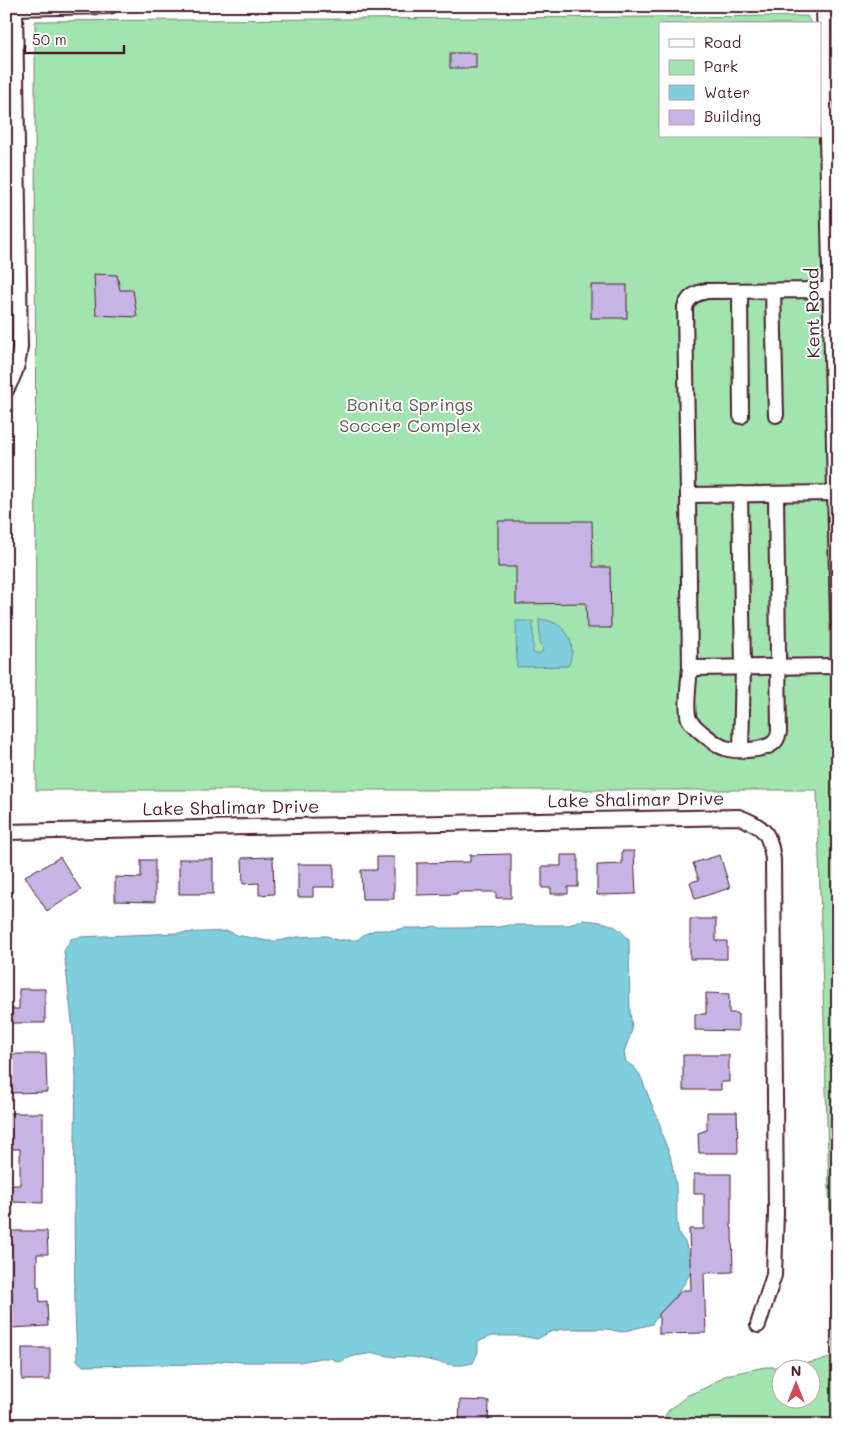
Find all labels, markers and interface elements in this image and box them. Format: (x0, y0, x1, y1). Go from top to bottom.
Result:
scale bar (25, 22, 124, 54)
legend (659, 22, 822, 138)
text: 50 m (32, 29, 67, 49)
text: Road (704, 32, 741, 52)
text: Park (704, 56, 738, 76)
text: Water (704, 82, 750, 102)
text: Building (704, 106, 761, 126)
street label: Kent Road (799, 268, 825, 359)
park label: Bonita Springs Soccer Complex (339, 392, 481, 437)
street label: Lake Shalimar Drive (547, 785, 724, 813)
street label: Lake Shalimar Drive (142, 793, 319, 821)
north arrow (772, 1358, 822, 1408)
text: N (791, 1361, 801, 1380)

